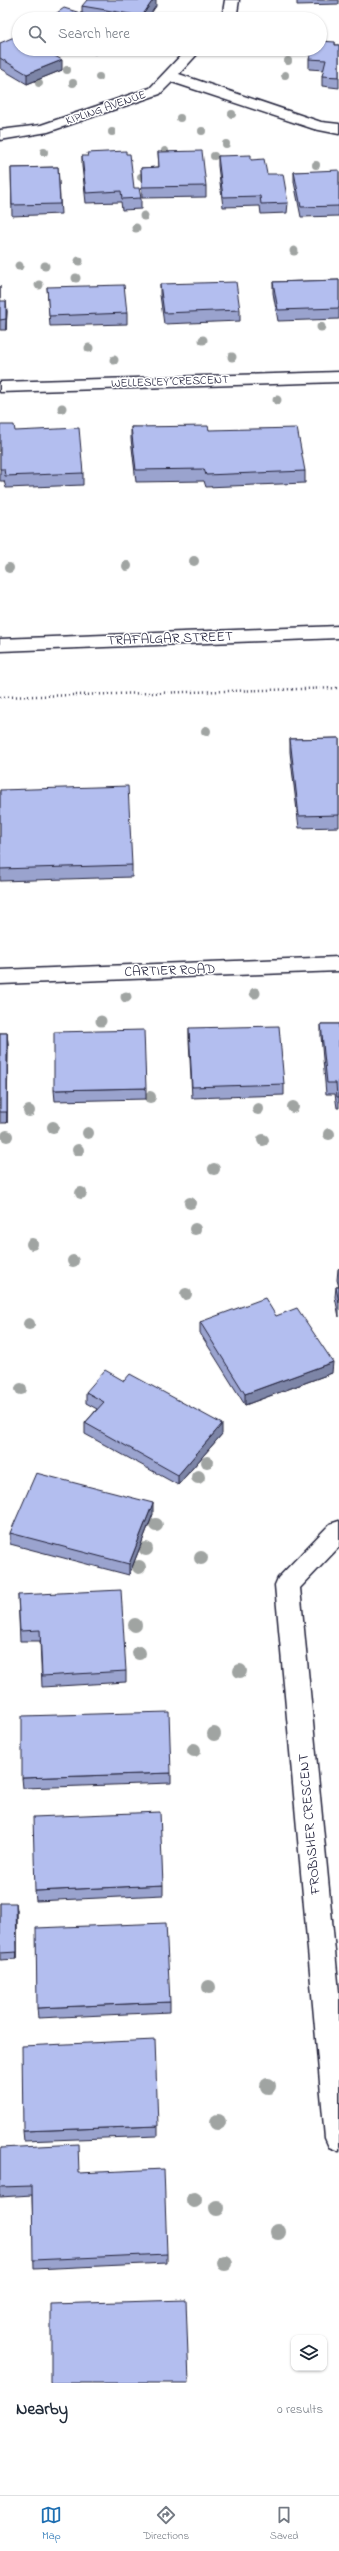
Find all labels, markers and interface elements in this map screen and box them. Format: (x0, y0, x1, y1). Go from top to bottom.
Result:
search box (12, 12, 327, 56)
icon: search (26, 23, 48, 45)
text: Search here (58, 23, 130, 45)
street label: KIPLING AVENUE (63, 86, 149, 130)
street label: WELLESLEY CRESCENT (111, 371, 229, 393)
street label: TRAFALGAR STREET (107, 626, 233, 652)
street label: CARTIER ROAD (124, 959, 216, 983)
street label: FROBISHER CRESCENT (293, 1753, 327, 1896)
map controls (291, 2335, 327, 2371)
button: layers (291, 2335, 327, 2371)
text: Nearby (16, 2397, 68, 2422)
text: 0 results (277, 2400, 323, 2419)
tab: Map (40, 2504, 62, 2544)
tab: Directions (143, 2504, 189, 2544)
tab: Saved (270, 2504, 299, 2544)

